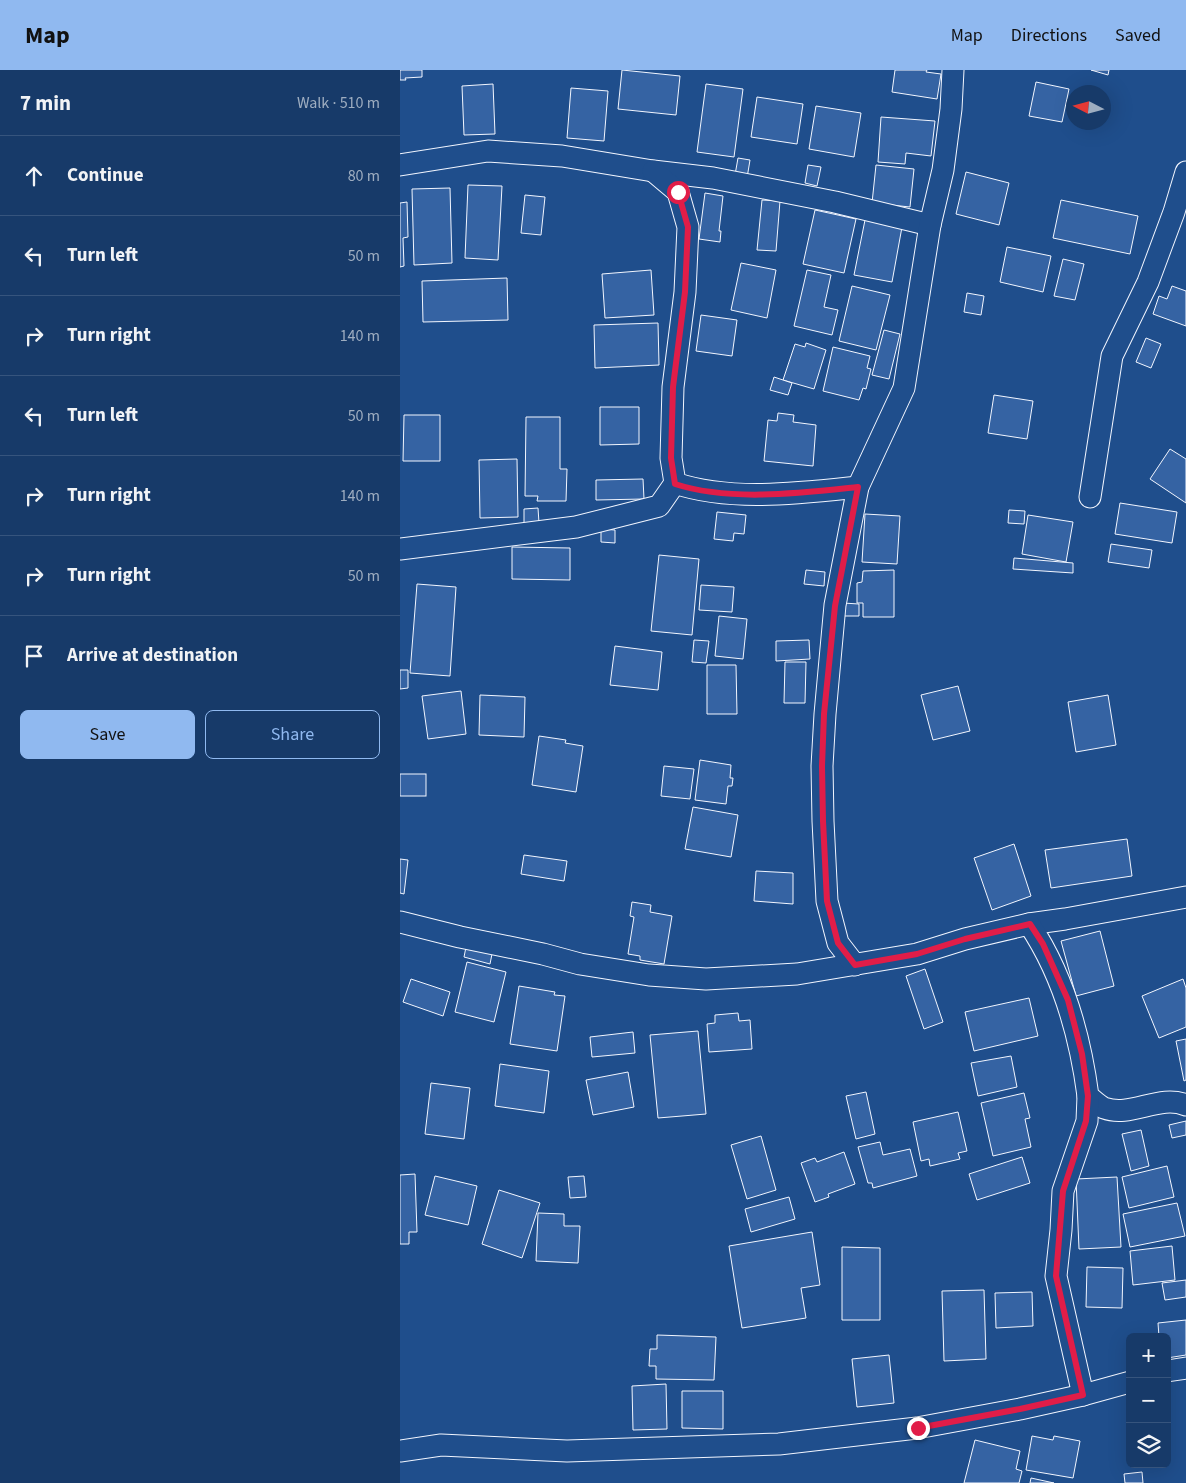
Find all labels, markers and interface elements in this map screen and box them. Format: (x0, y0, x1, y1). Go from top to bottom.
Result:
text: Map (25, 18, 70, 53)
text: Map (951, 23, 983, 48)
text: Directions (1011, 23, 1087, 48)
text: Saved (1115, 23, 1161, 48)
north arrow (1066, 85, 1111, 130)
text: 7 min (20, 88, 71, 118)
text: Walk · 510 m (297, 92, 380, 114)
icon: ahead (20, 162, 48, 190)
text: Continue (67, 162, 144, 189)
text: 80 m (348, 165, 380, 187)
route start (667, 181, 690, 204)
icon: left (20, 242, 48, 270)
text: Turn left (67, 242, 138, 269)
text: 50 m (348, 245, 380, 267)
icon: right (20, 322, 48, 350)
text: Turn right (67, 322, 151, 349)
text: 140 m (340, 325, 380, 347)
icon: left (20, 402, 48, 430)
text: Turn left (67, 402, 138, 429)
text: 50 m (348, 405, 380, 427)
icon: right (20, 482, 48, 510)
text: Turn right (67, 482, 151, 509)
text: 140 m (340, 485, 380, 507)
icon: right (20, 562, 48, 590)
text: Turn right (67, 562, 151, 589)
text: 50 m (348, 565, 380, 587)
icon: arrive (20, 642, 48, 670)
text: Arrive at destination (67, 642, 238, 669)
button: Save (20, 710, 195, 759)
button: Share (205, 710, 380, 759)
map controls (1126, 1333, 1171, 1468)
button: + (1126, 1333, 1171, 1378)
button: − (1126, 1378, 1171, 1423)
route end (907, 1417, 930, 1440)
button: layers (1126, 1423, 1171, 1468)

